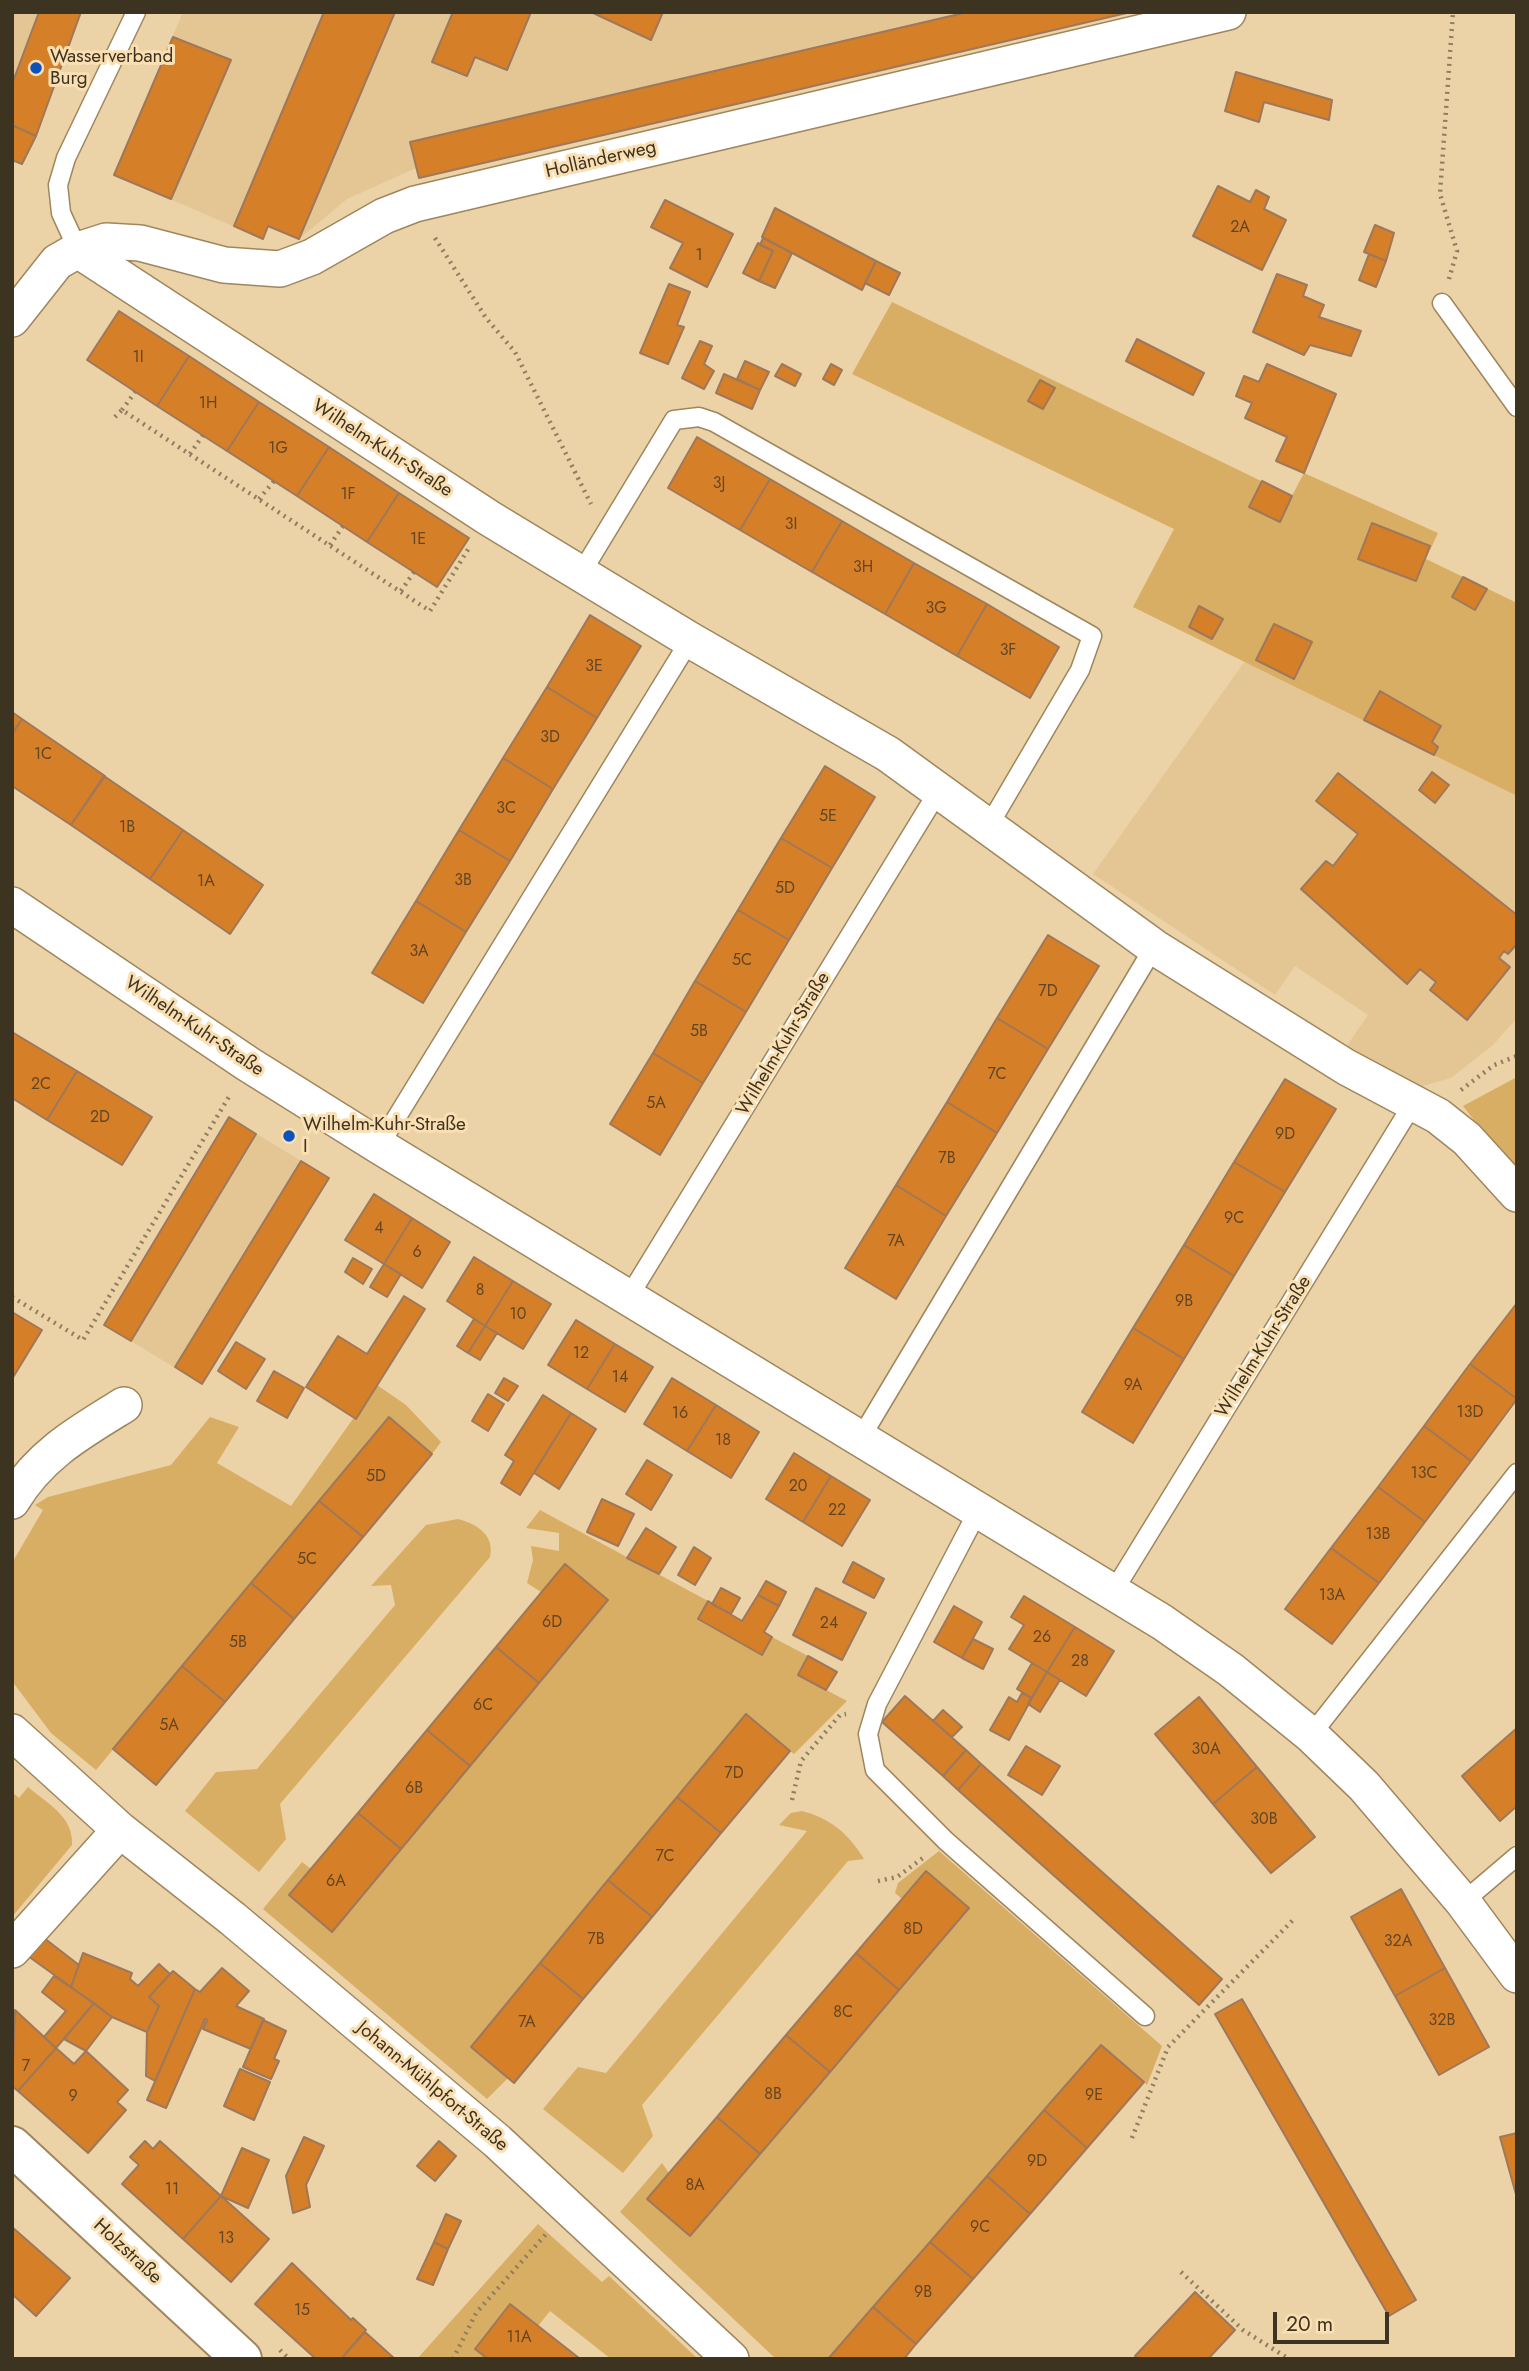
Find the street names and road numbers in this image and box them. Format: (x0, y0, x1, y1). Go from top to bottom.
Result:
street label: Holländerweg (543, 136, 659, 184)
street label: Wilhelm-Kuhr-Straße (308, 395, 456, 503)
street label: Wilhelm-Kuhr-Straße (732, 968, 836, 1120)
street label: Wilhelm-Kuhr-Straße (120, 972, 268, 1082)
street label: Wilhelm-Kuhr-Straße (1211, 1272, 1317, 1422)
street label: Johann-Mühlpfort-Straße (352, 2017, 512, 2157)
street label: Holzstraße (88, 2215, 166, 2289)

